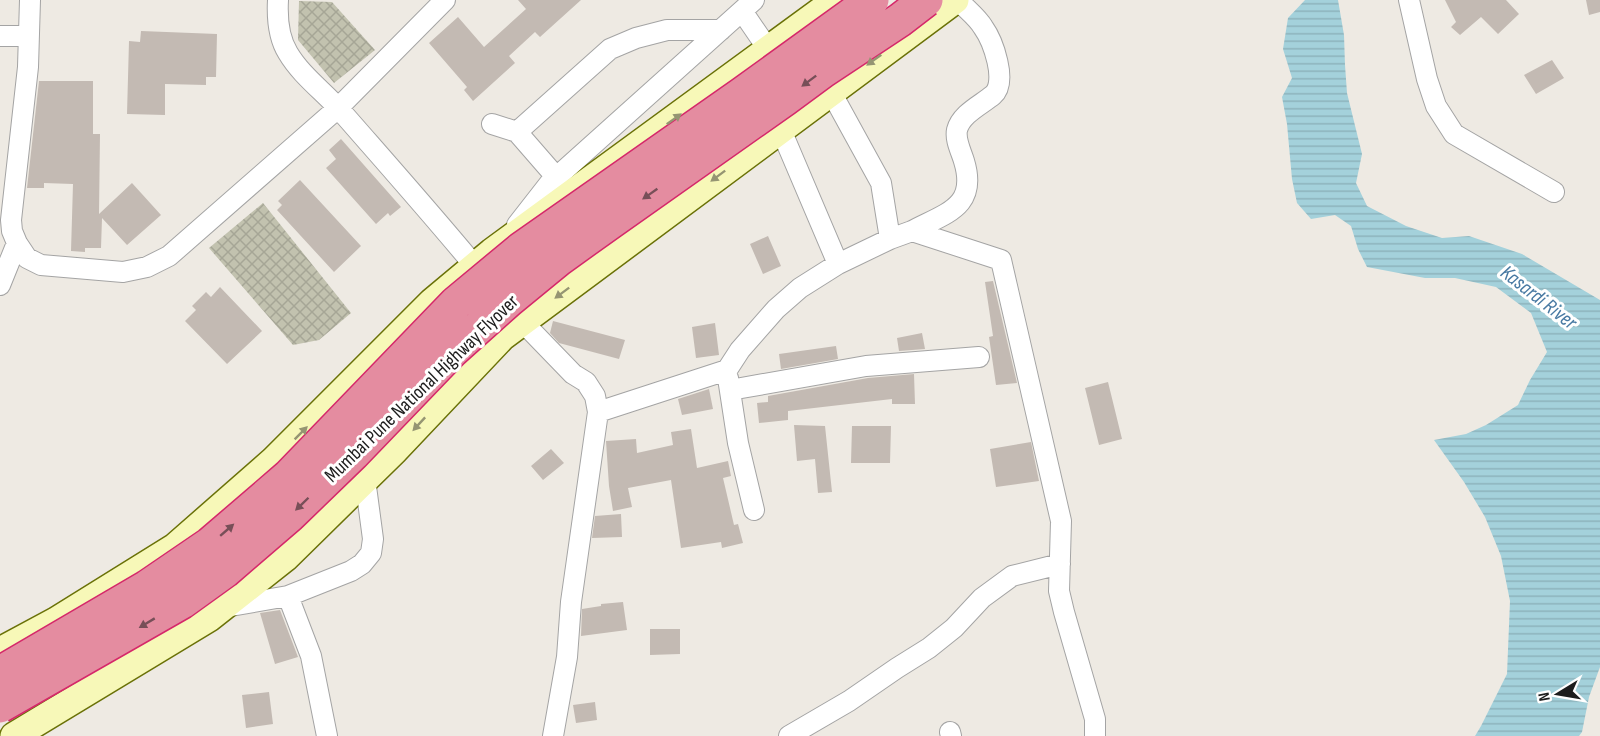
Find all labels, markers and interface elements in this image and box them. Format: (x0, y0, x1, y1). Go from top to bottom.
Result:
one-way arrow (867, 53, 882, 65)
one-way arrow (801, 75, 817, 87)
one-way arrow (666, 113, 681, 125)
one-way arrow (711, 170, 726, 182)
one-way arrow (642, 188, 658, 199)
water label: Kasardi River (1496, 260, 1583, 336)
one-way arrow (554, 286, 569, 298)
street label: Mumbai Pune National Highway Flyover (320, 290, 524, 488)
one-way arrow (412, 417, 426, 432)
one-way arrow (293, 427, 307, 441)
one-way arrow (295, 497, 309, 511)
one-way arrow (219, 524, 234, 537)
one-way arrow (139, 617, 155, 628)
north arrow (1528, 664, 1588, 724)
text: N (1535, 691, 1555, 703)

